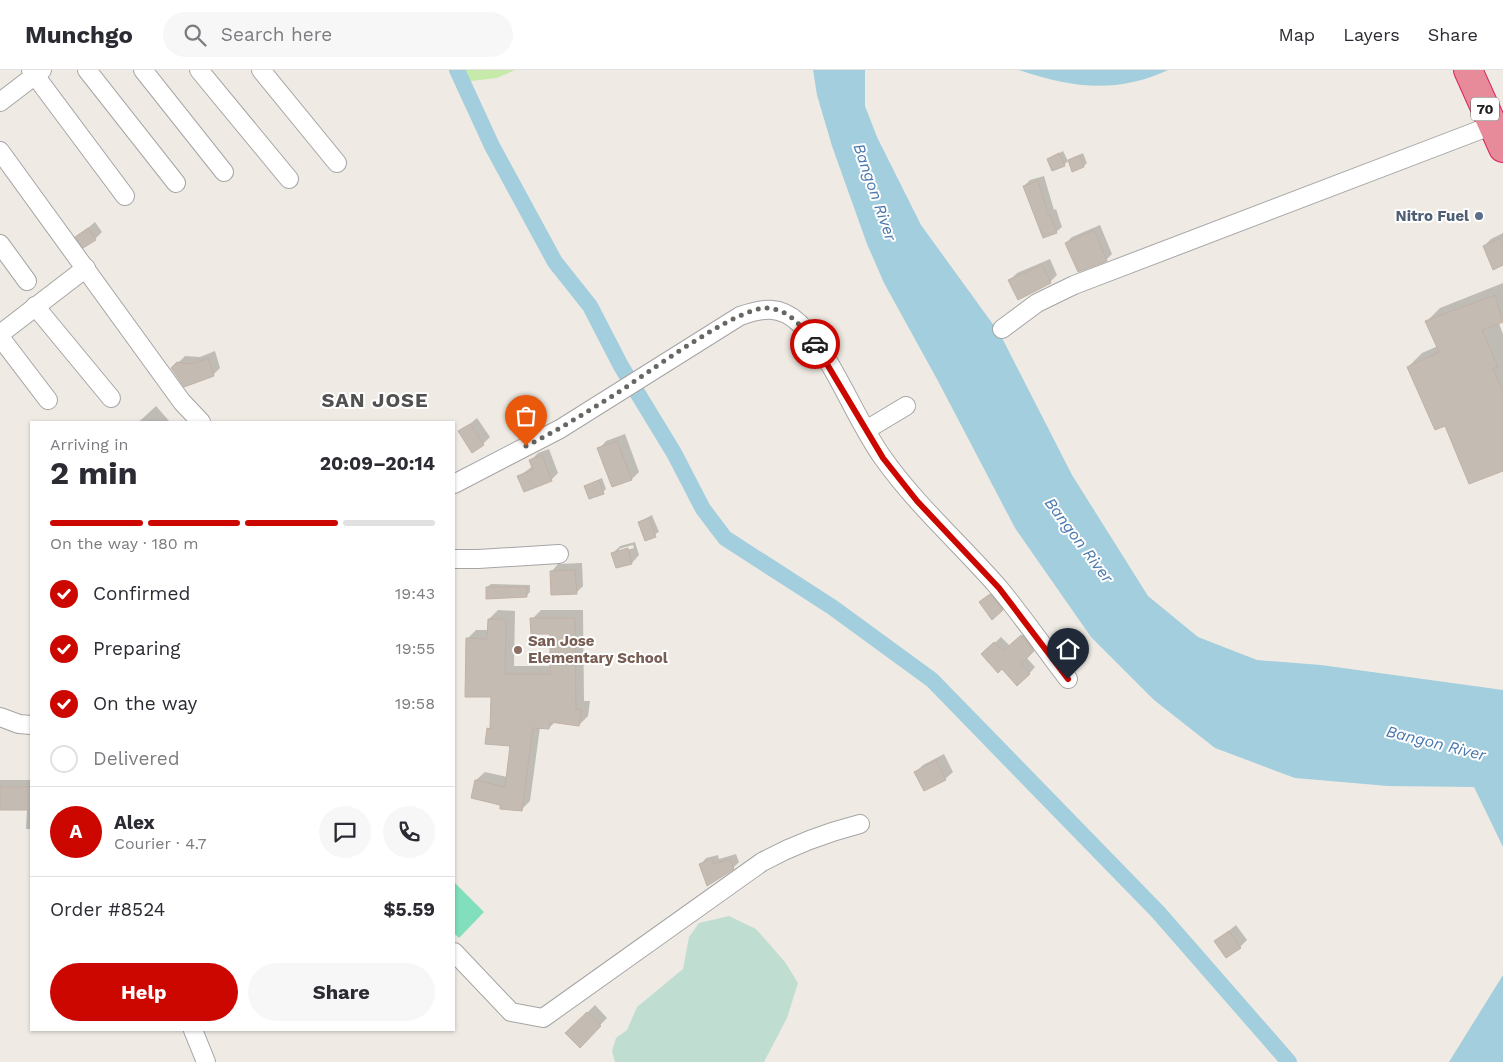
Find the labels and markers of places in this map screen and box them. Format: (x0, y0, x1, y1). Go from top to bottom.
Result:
place label: Nitro Fuel (1396, 207, 1469, 225)
marker: Nitro Fuel (1473, 210, 1485, 222)
pin (505, 395, 547, 446)
pin (1047, 628, 1089, 679)
place label: San Jose Elementary School (528, 632, 668, 667)
marker: San Jose Elementary School (512, 644, 524, 656)

